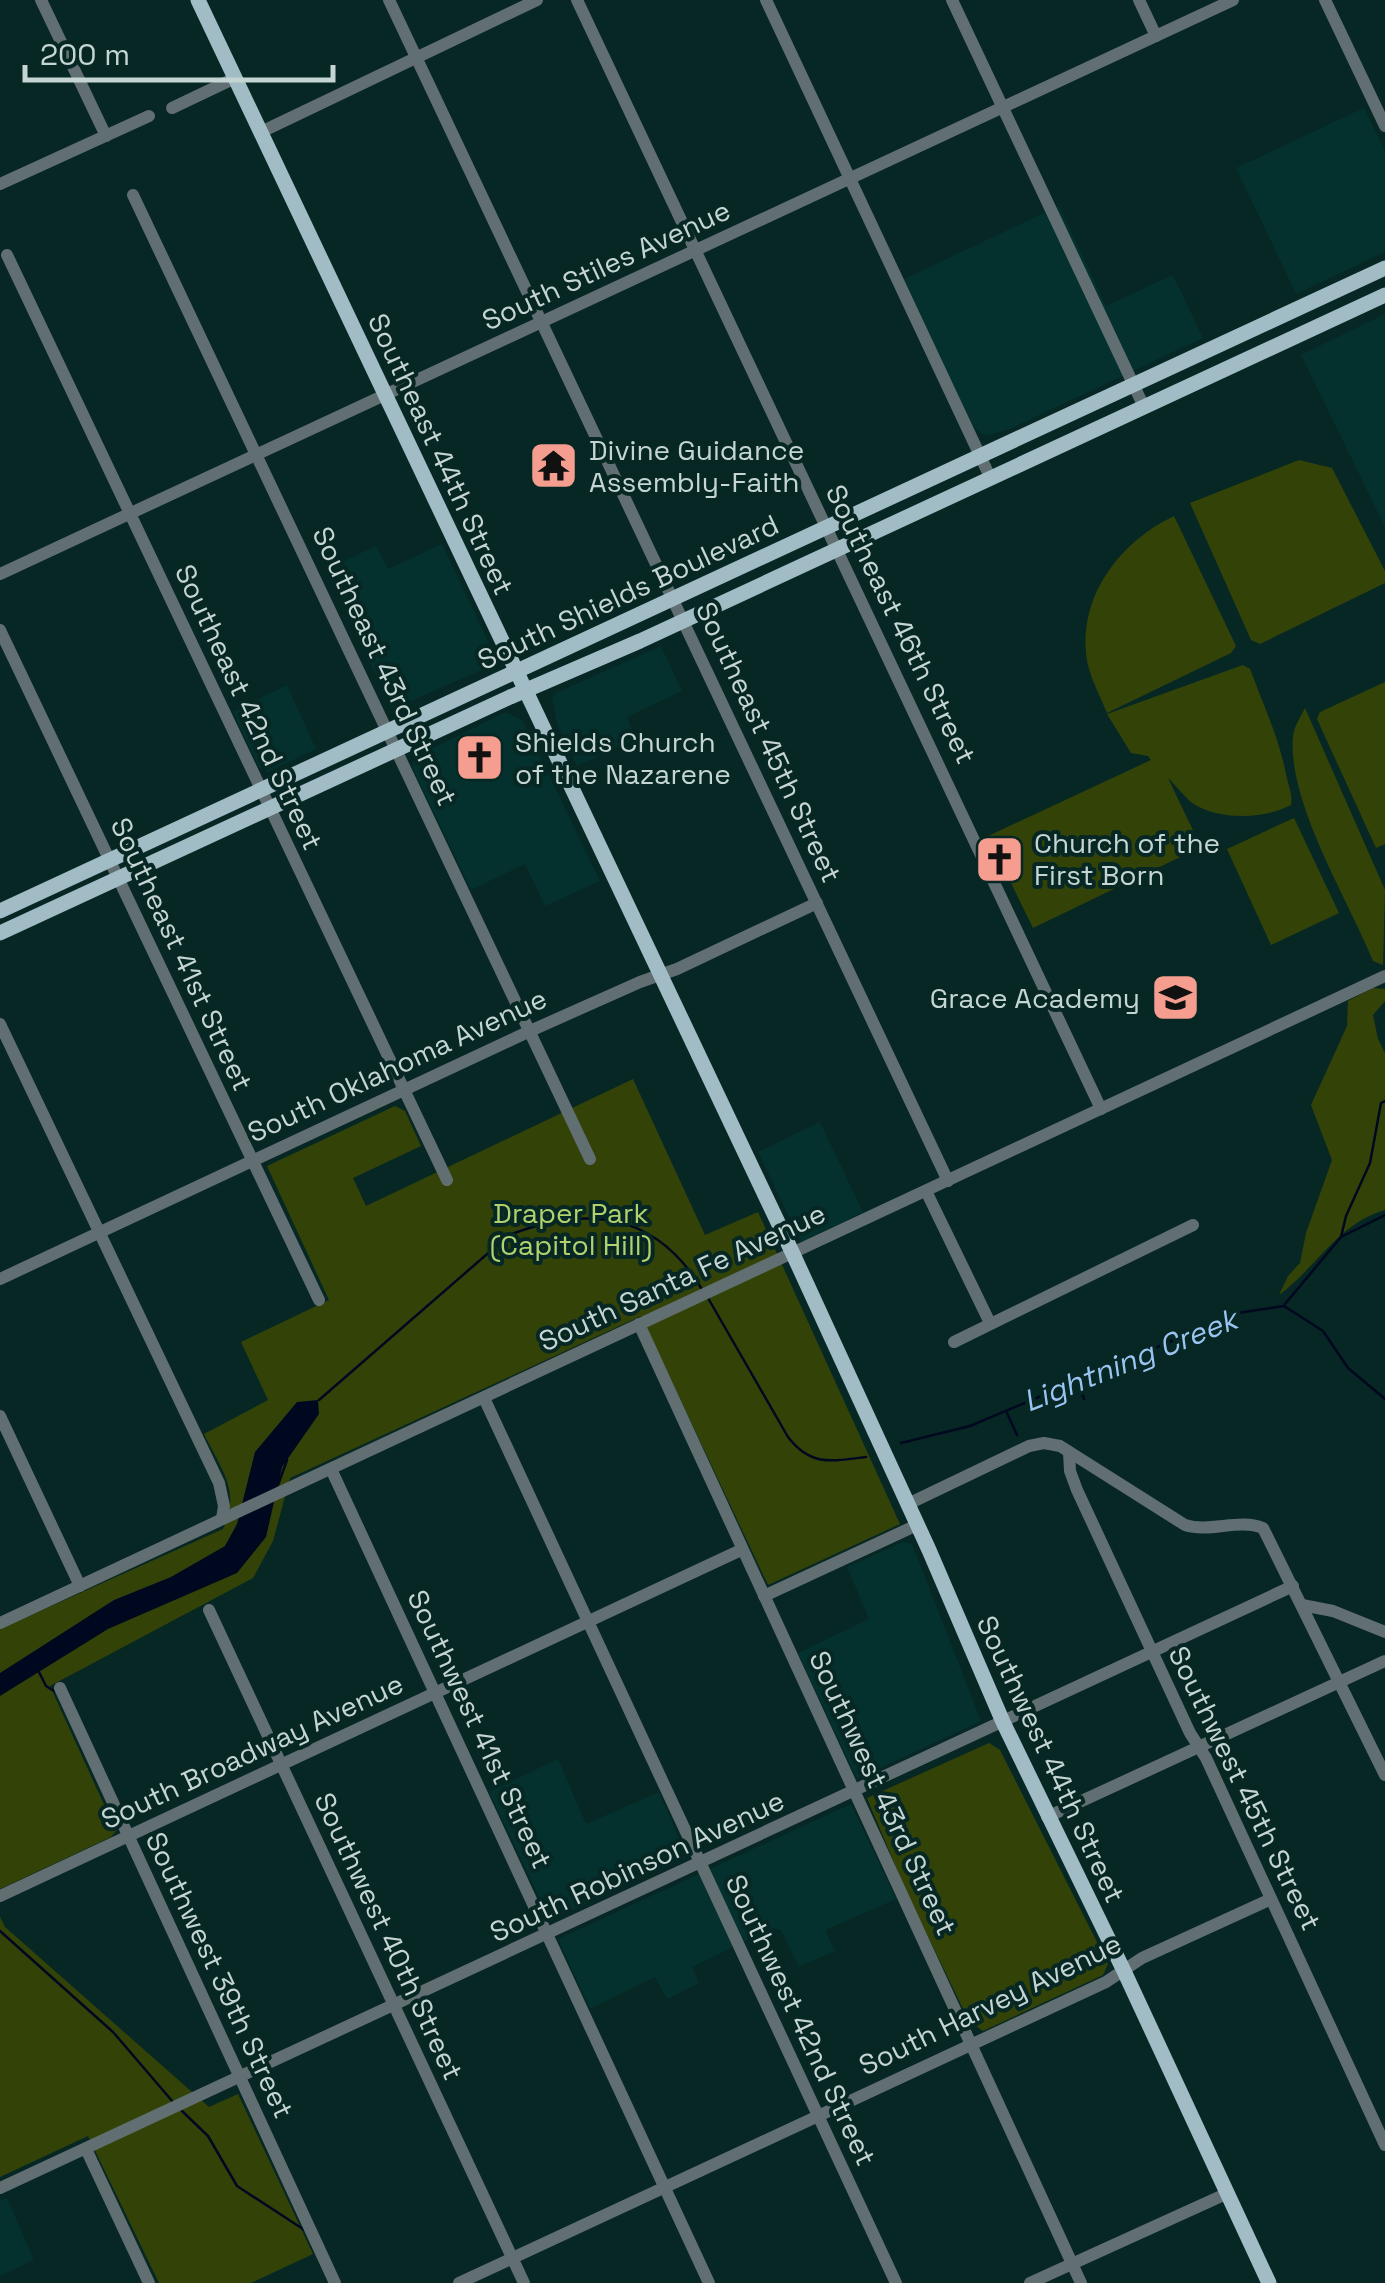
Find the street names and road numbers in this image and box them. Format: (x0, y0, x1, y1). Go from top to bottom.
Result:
street label: South Stiles Avenue (476, 192, 736, 338)
street label: Southeast 44th Street (360, 307, 522, 601)
street label: Southeast 46th Street (818, 479, 984, 769)
street label: South Shields Boulevard (472, 506, 784, 678)
street label: Southeast 43rd Street (304, 521, 466, 811)
street label: Southeast 42nd Street (167, 558, 331, 856)
street label: Southeast 45th Street (688, 596, 850, 888)
street label: Southeast 41st Street (103, 812, 261, 1096)
street label: South Oklahoma Avenue (242, 980, 552, 1150)
street label: South Santa Fe Avenue (533, 1195, 831, 1359)
street label: Southwest 41st Street (400, 1584, 560, 1874)
street label: Southwest 44th Street (969, 1610, 1133, 1908)
street label: Southwest 45th Street (1160, 1640, 1330, 1936)
street label: Southwest 43rd Street (801, 1645, 965, 1941)
street label: South Broadway Avenue (95, 1665, 409, 1837)
street label: South Robinson Avenue (484, 1782, 790, 1950)
street label: Southwest 40th Street (307, 1787, 471, 2085)
street label: Southwest 39th Street (138, 1826, 302, 2124)
street label: Southwest 42nd Street (718, 1869, 884, 2171)
street label: South Harvey Avenue (853, 1925, 1127, 2083)

